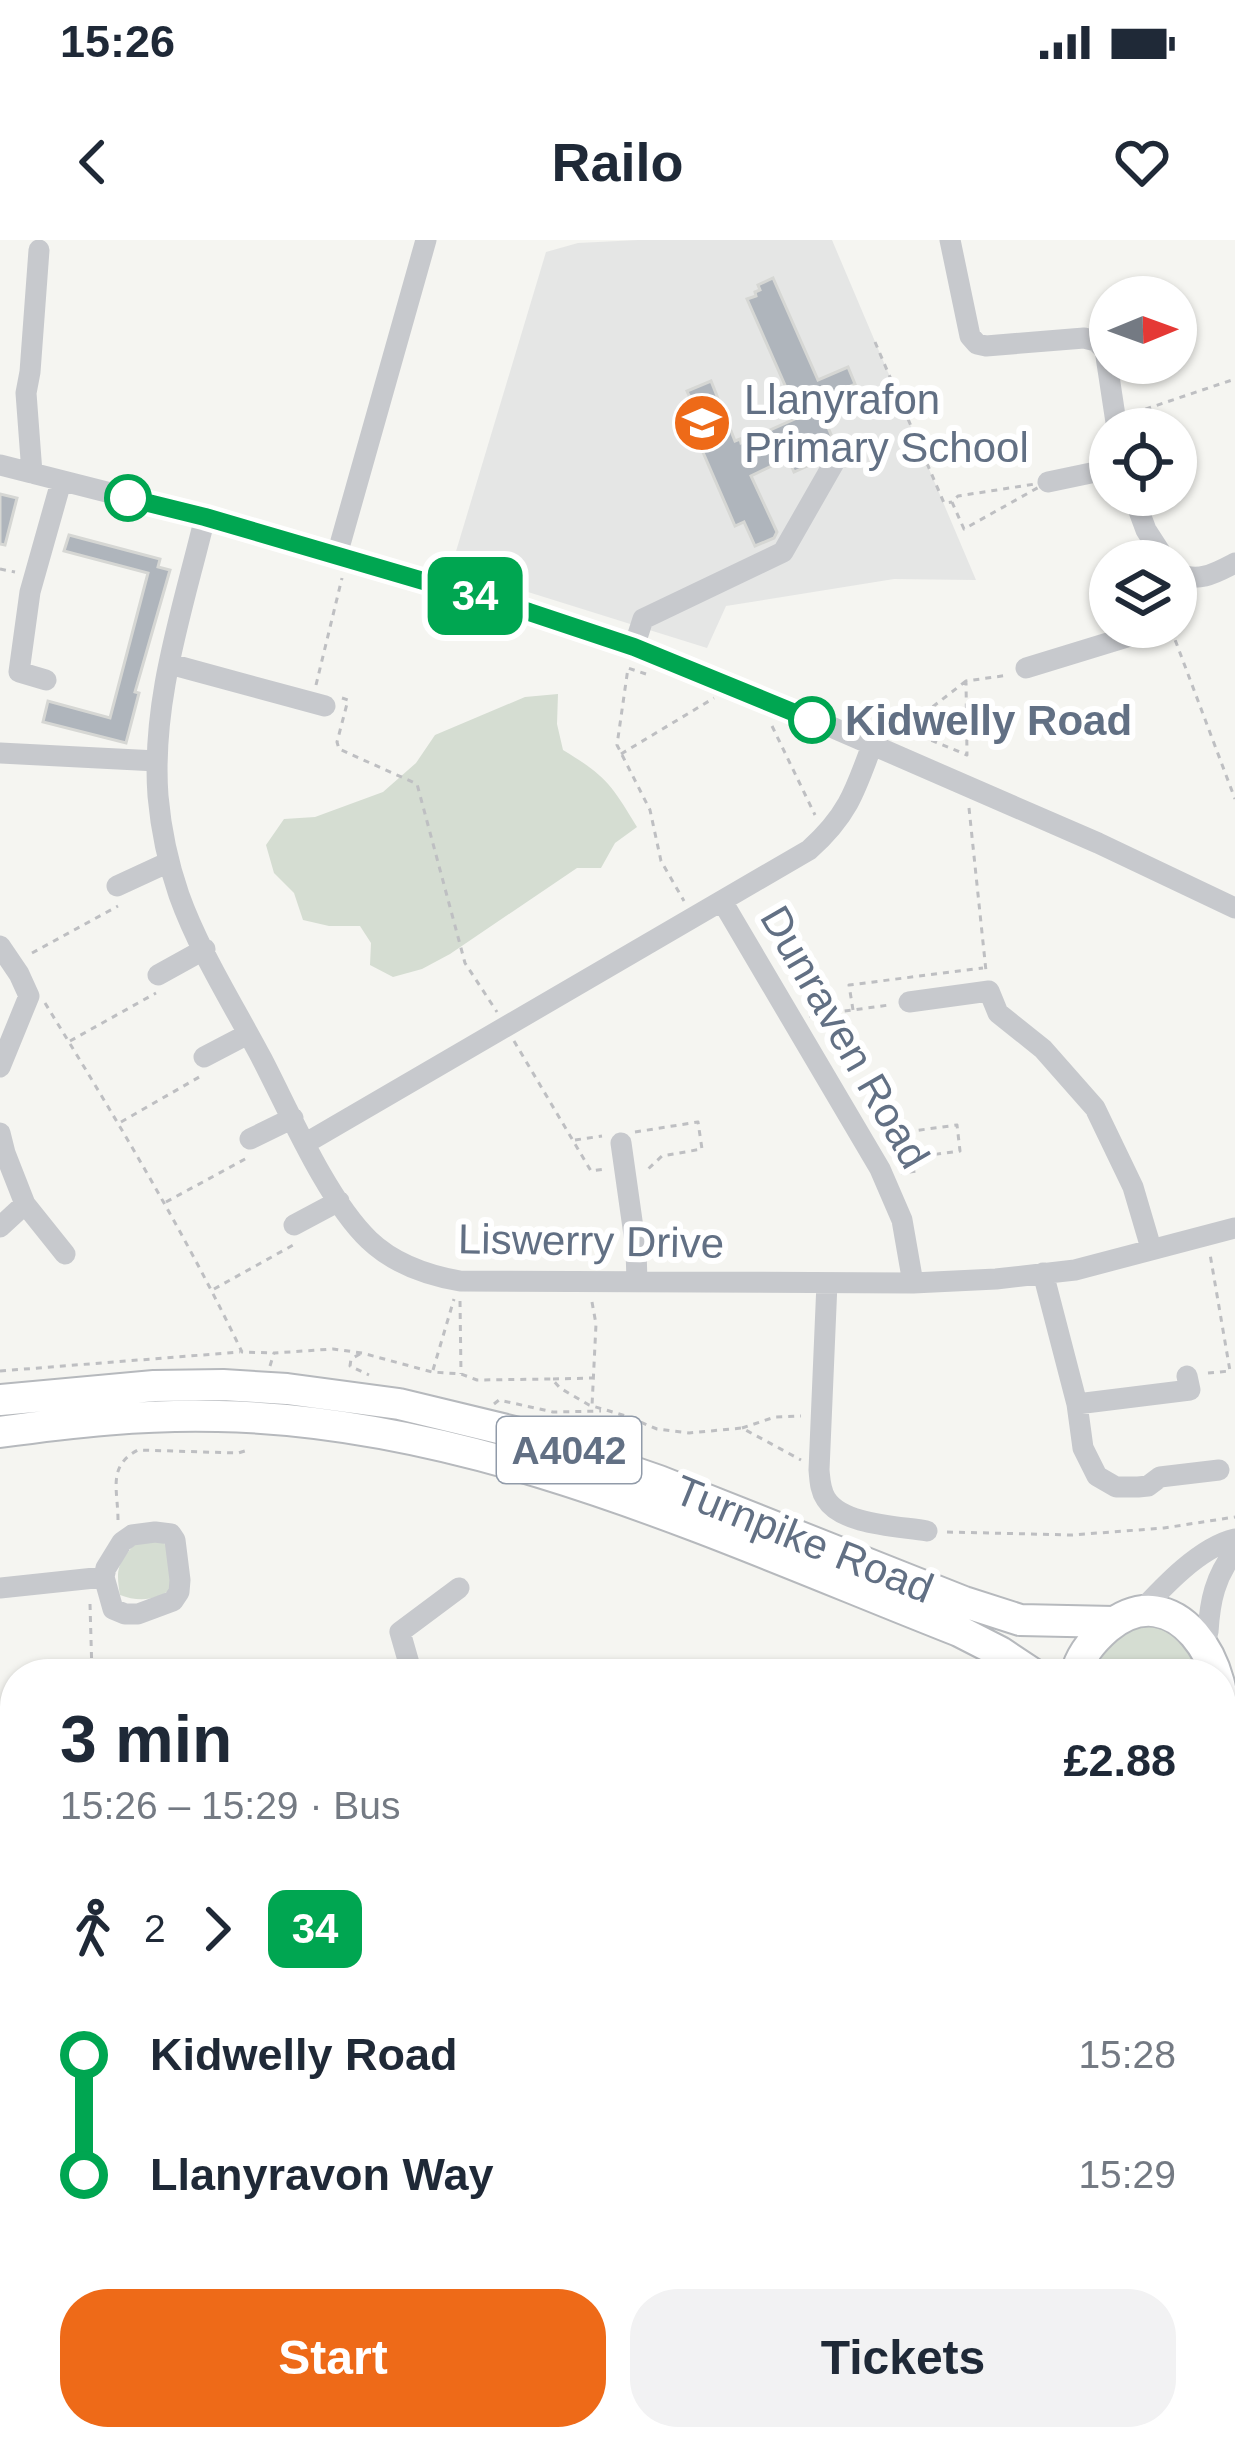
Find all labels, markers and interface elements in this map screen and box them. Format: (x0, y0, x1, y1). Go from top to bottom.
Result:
text: 15:26 (60, 16, 175, 67)
icon: back (60, 129, 126, 195)
icon: heart (1109, 129, 1175, 195)
text: Railo (551, 132, 684, 192)
north arrow (1089, 276, 1197, 384)
map controls (1089, 276, 1197, 648)
place label: Llanyrafon Primary School (744, 376, 1029, 471)
school or university icon: Llanyrafon Primary School (671, 392, 733, 454)
button: locate (1089, 408, 1197, 516)
unlabelled marker (106, 476, 150, 520)
button: layers (1089, 540, 1197, 648)
line badge: 34 (421, 557, 529, 635)
text: 34 (452, 572, 498, 619)
place label: Kidwelly Road (845, 697, 1132, 744)
marker: Kidwelly Road (790, 698, 834, 742)
street label: Dunraven Road (751, 898, 939, 1176)
street label: Liswerry Drive (458, 1215, 724, 1267)
road number: A4042 (497, 1417, 641, 1483)
street label: Turnpike Road (668, 1466, 940, 1612)
text: 3 min (60, 1702, 232, 1776)
text: £2.88 (1063, 1735, 1176, 1786)
text: 15:26 – 15:29 · Bus (60, 1784, 400, 1827)
icon: walk (60, 1896, 126, 1962)
icon: forward (184, 1896, 250, 1962)
text: 34 (292, 1905, 338, 1952)
text: 2 (144, 1907, 166, 1950)
text: Kidwelly Road (150, 2029, 458, 2080)
text: 15:28 (1078, 2033, 1176, 2076)
text: Llanyravon Way (150, 2149, 493, 2200)
text: 15:29 (1078, 2153, 1176, 2196)
button: Start (60, 2289, 606, 2427)
button: Tickets (630, 2289, 1176, 2427)

